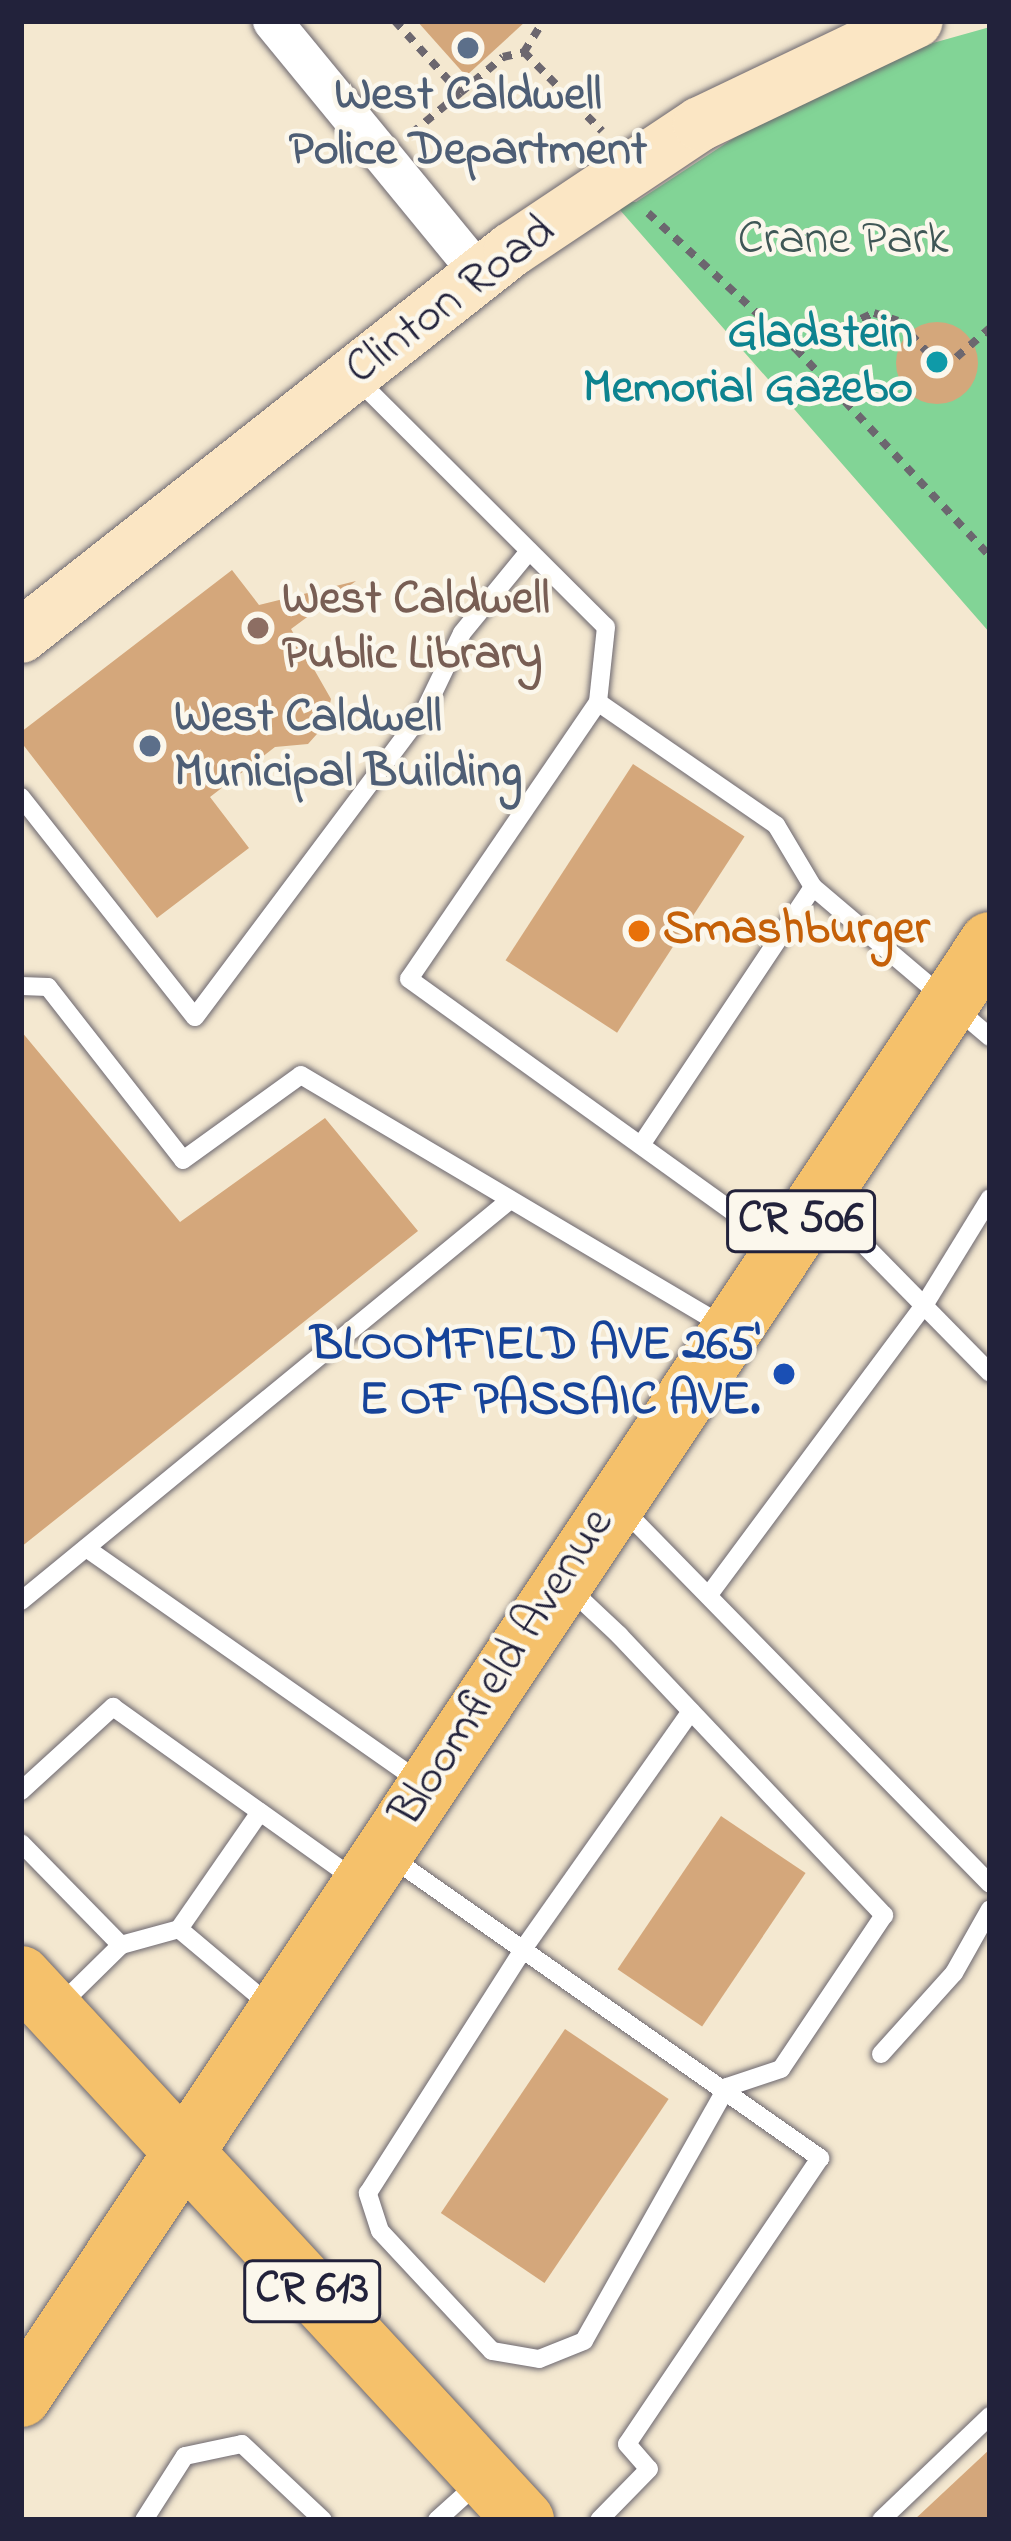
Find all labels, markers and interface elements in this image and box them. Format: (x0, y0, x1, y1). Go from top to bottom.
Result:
marker: West Caldwell Police Department (455, 35, 481, 61)
place label: West Caldwell Police Department (289, 67, 647, 180)
street label: Clinton Road (335, 203, 567, 399)
park label: Crane Park (737, 212, 949, 270)
place label: Gladstein Memorial Gazebo (583, 305, 913, 418)
marker: Gladstein Memorial Gazebo (924, 349, 950, 375)
place label: West Caldwell Public Library (282, 571, 550, 684)
marker: West Caldwell Public Library (245, 615, 271, 641)
place label: West Caldwell Municipal Building (174, 689, 522, 802)
marker: West Caldwell Municipal Building (137, 733, 163, 759)
place label: Smashburger (663, 902, 930, 960)
marker: Smashburger (626, 918, 652, 944)
road number: CR 506 (726, 1182, 876, 1260)
place label: BLOOMFIELD AVE 265' E OF PASSAIC AVE. (311, 1317, 760, 1430)
marker: BLOOMFIELD AVE 265' E OF PASSAIC AVE. (771, 1361, 797, 1387)
street label: Bloomfield Avenue (379, 1498, 627, 1838)
road number: CR 613 (243, 2252, 381, 2330)

